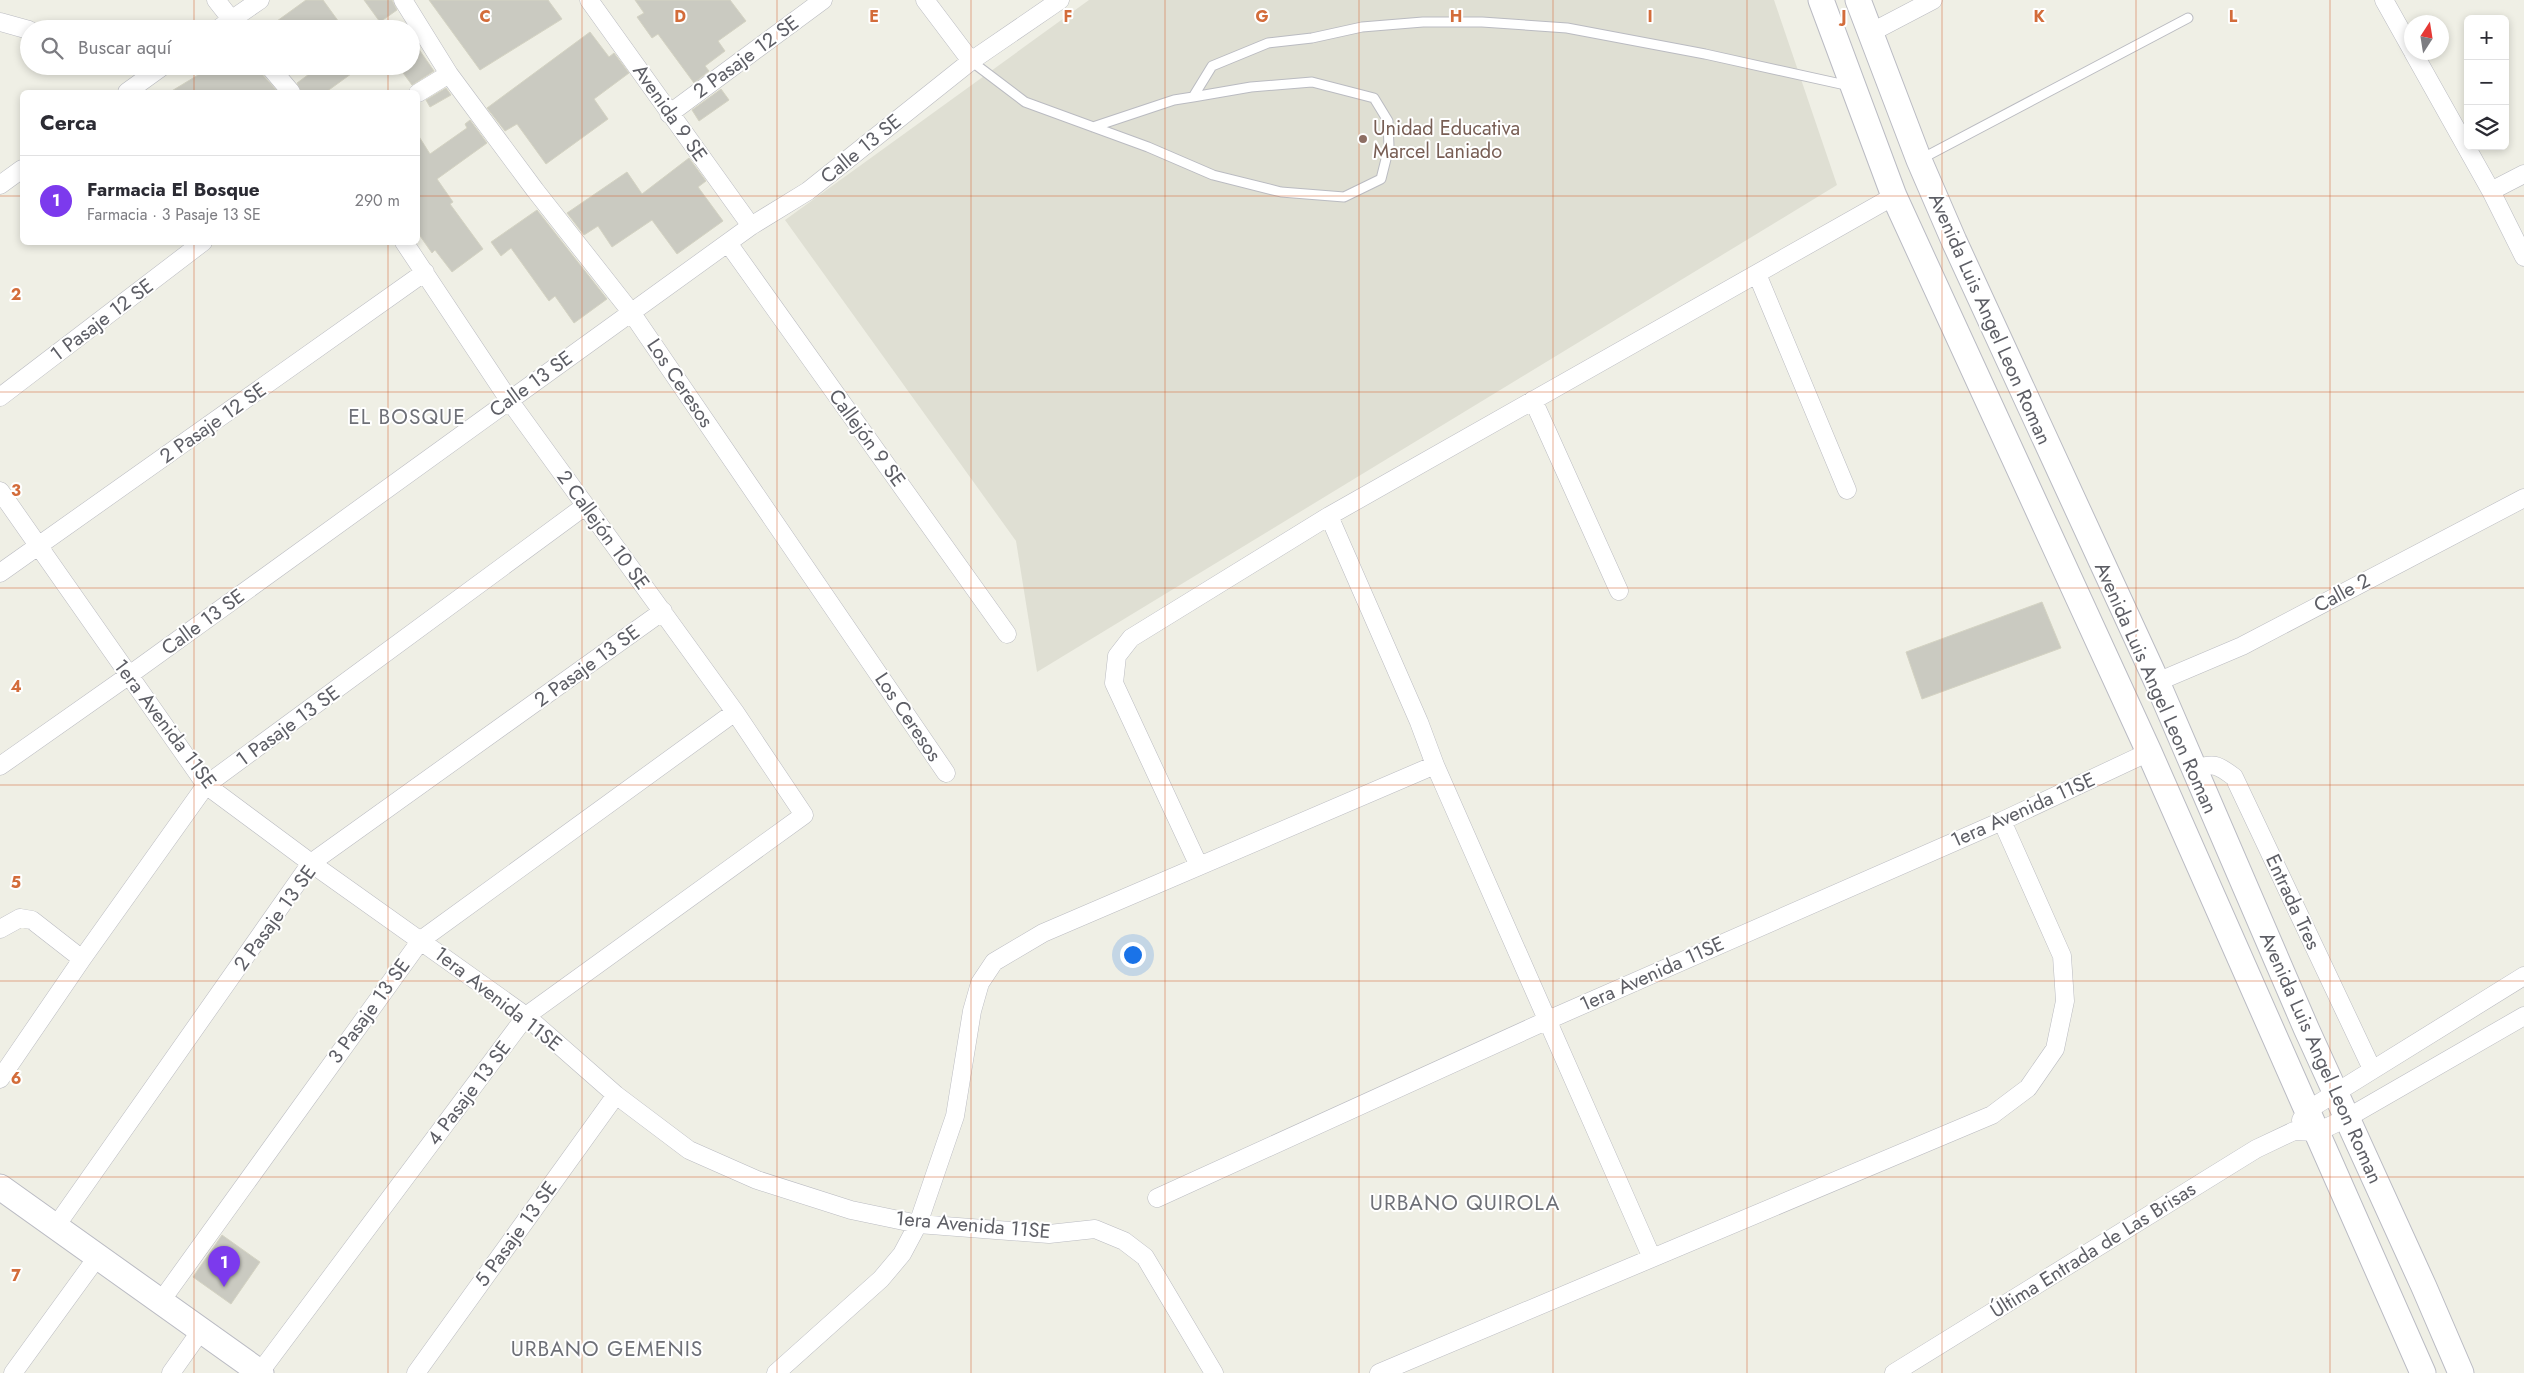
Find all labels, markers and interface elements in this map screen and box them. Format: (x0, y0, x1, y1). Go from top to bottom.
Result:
text: C (479, 5, 491, 28)
text: D (674, 5, 686, 28)
text: E (869, 5, 879, 28)
text: F (1064, 5, 1072, 28)
text: G (1255, 5, 1269, 28)
text: H (1450, 5, 1462, 28)
text: I (1647, 5, 1653, 28)
text: J (1838, 5, 1847, 28)
text: K (2033, 5, 2045, 28)
text: L (2229, 5, 2238, 28)
street label: 2 Pasaje 12 SE (687, 9, 805, 105)
north arrow (2404, 15, 2449, 60)
map controls (2464, 15, 2509, 150)
button: + (2464, 15, 2509, 60)
search box (20, 20, 420, 75)
icon: search (38, 34, 66, 62)
text: Buscar aquí (78, 34, 172, 61)
street label: Avenida 9 SE (626, 58, 714, 168)
button: − (2464, 60, 2509, 105)
button: layers (2464, 105, 2509, 150)
street label: Calle 13 SE (814, 107, 908, 191)
text: Cerca (40, 108, 97, 138)
place label: Unidad Educativa Marcel Laniado (1373, 114, 1520, 166)
marker: Unidad Educativa Marcel Laniado (1357, 133, 1369, 145)
text: Farmacia El Bosque (87, 176, 260, 203)
text: 1 (52, 189, 60, 212)
text: 290 m (355, 189, 400, 212)
street label: Avenida Luis Angel Leon Roman (1921, 189, 2059, 449)
text: Farmacia · 3 Pasaje 13 SE (87, 203, 261, 226)
street label: 1 Pasaje 12 SE (44, 272, 160, 368)
text: 2 (11, 283, 21, 306)
street label: Los Ceresos (639, 333, 721, 433)
street label: Calle 13 SE (483, 344, 579, 424)
street label: 2 Pasaje 12 SE (154, 375, 272, 471)
street label: Callejón 9 SE (822, 383, 912, 493)
district label: EL BOSQUE (348, 402, 466, 432)
street label: 2 Callejón 10 SE (550, 464, 656, 596)
text: 3 (11, 479, 21, 502)
street label: Avenida Luis Angel Leon Roman (2087, 558, 2225, 818)
street label: Calle 2 (2309, 566, 2375, 620)
street label: Calle 13 SE (155, 582, 251, 662)
street label: 2 Pasaje 13 SE (528, 618, 646, 714)
street label: 1era Avenida 11SE (107, 653, 223, 795)
street label: Los Ceresos (867, 667, 949, 767)
text: 4 (10, 675, 22, 698)
street label: 1 Pasaje 13 SE (230, 678, 346, 774)
street label: 1era Avenida 11SE (1946, 765, 2100, 855)
street label: Entrada Tres (2258, 849, 2328, 955)
street label: 2 Pasaje 13 SE (227, 859, 323, 977)
text: 5 (11, 871, 21, 894)
street label: Avenida Luis Angel Leon Roman (2252, 928, 2390, 1188)
street label: 1era Avenida 11SE (1575, 929, 1729, 1019)
street label: 1era Avenida 11SE (428, 940, 568, 1058)
your location (1120, 942, 1146, 968)
street label: 3 Pasaje 13 SE (321, 952, 417, 1070)
street label: 4 Pasaje 13 SE (420, 1035, 518, 1151)
text: 6 (11, 1067, 21, 1090)
street label: 5 Pasaje 13 SE (468, 1175, 564, 1293)
street label: Última Entrada de Las Brisas (1985, 1175, 2201, 1325)
district label: URBANO QUIROLA (1370, 1188, 1560, 1218)
street label: 1era Avenida 11SE (894, 1204, 1052, 1246)
pin: 1 (208, 1246, 240, 1287)
text: 7 (11, 1264, 21, 1287)
district label: URBANO GEMENIS (511, 1334, 703, 1364)

